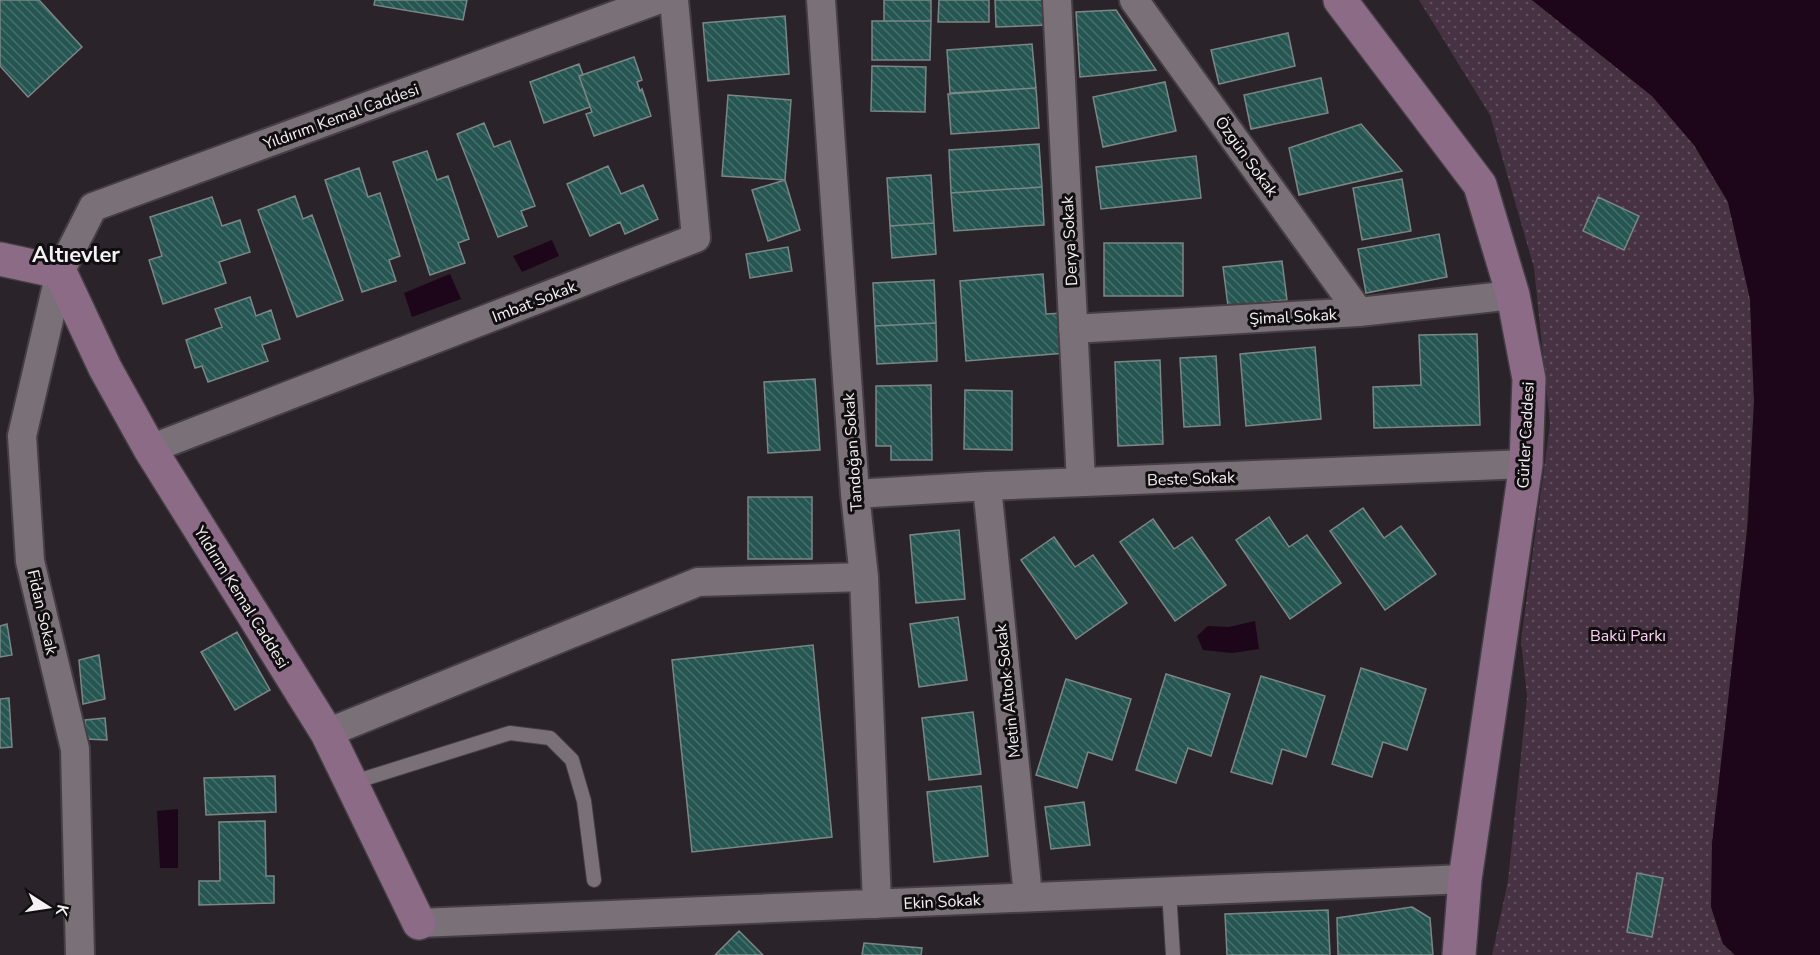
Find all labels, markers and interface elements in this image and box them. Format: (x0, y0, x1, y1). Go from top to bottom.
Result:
street label: Yıldırım Kemal Caddesi (260, 79, 422, 156)
street label: Özgün Sokak (1210, 112, 1283, 202)
street label: Derya Sokak (1057, 194, 1083, 287)
district label: Altıevler (32, 240, 120, 270)
street label: Imbat Sokak (489, 275, 581, 328)
street label: Şimal Sokak (1249, 304, 1338, 330)
street label: Gürler Caddesi (1512, 381, 1540, 489)
street label: Tandoğan Sokak (838, 391, 868, 512)
street label: Beste Sokak (1147, 466, 1236, 492)
street label: Yıldırım Kemal Caddesi (188, 521, 294, 673)
street label: Fidan Sokak (22, 568, 63, 658)
street label: Metin Altıok Sokak (990, 622, 1026, 759)
park label: Bakü Parkı (1590, 625, 1666, 647)
north arrow (18, 877, 78, 937)
street label: Ekin Sokak (903, 889, 982, 915)
text: K (50, 902, 74, 919)

